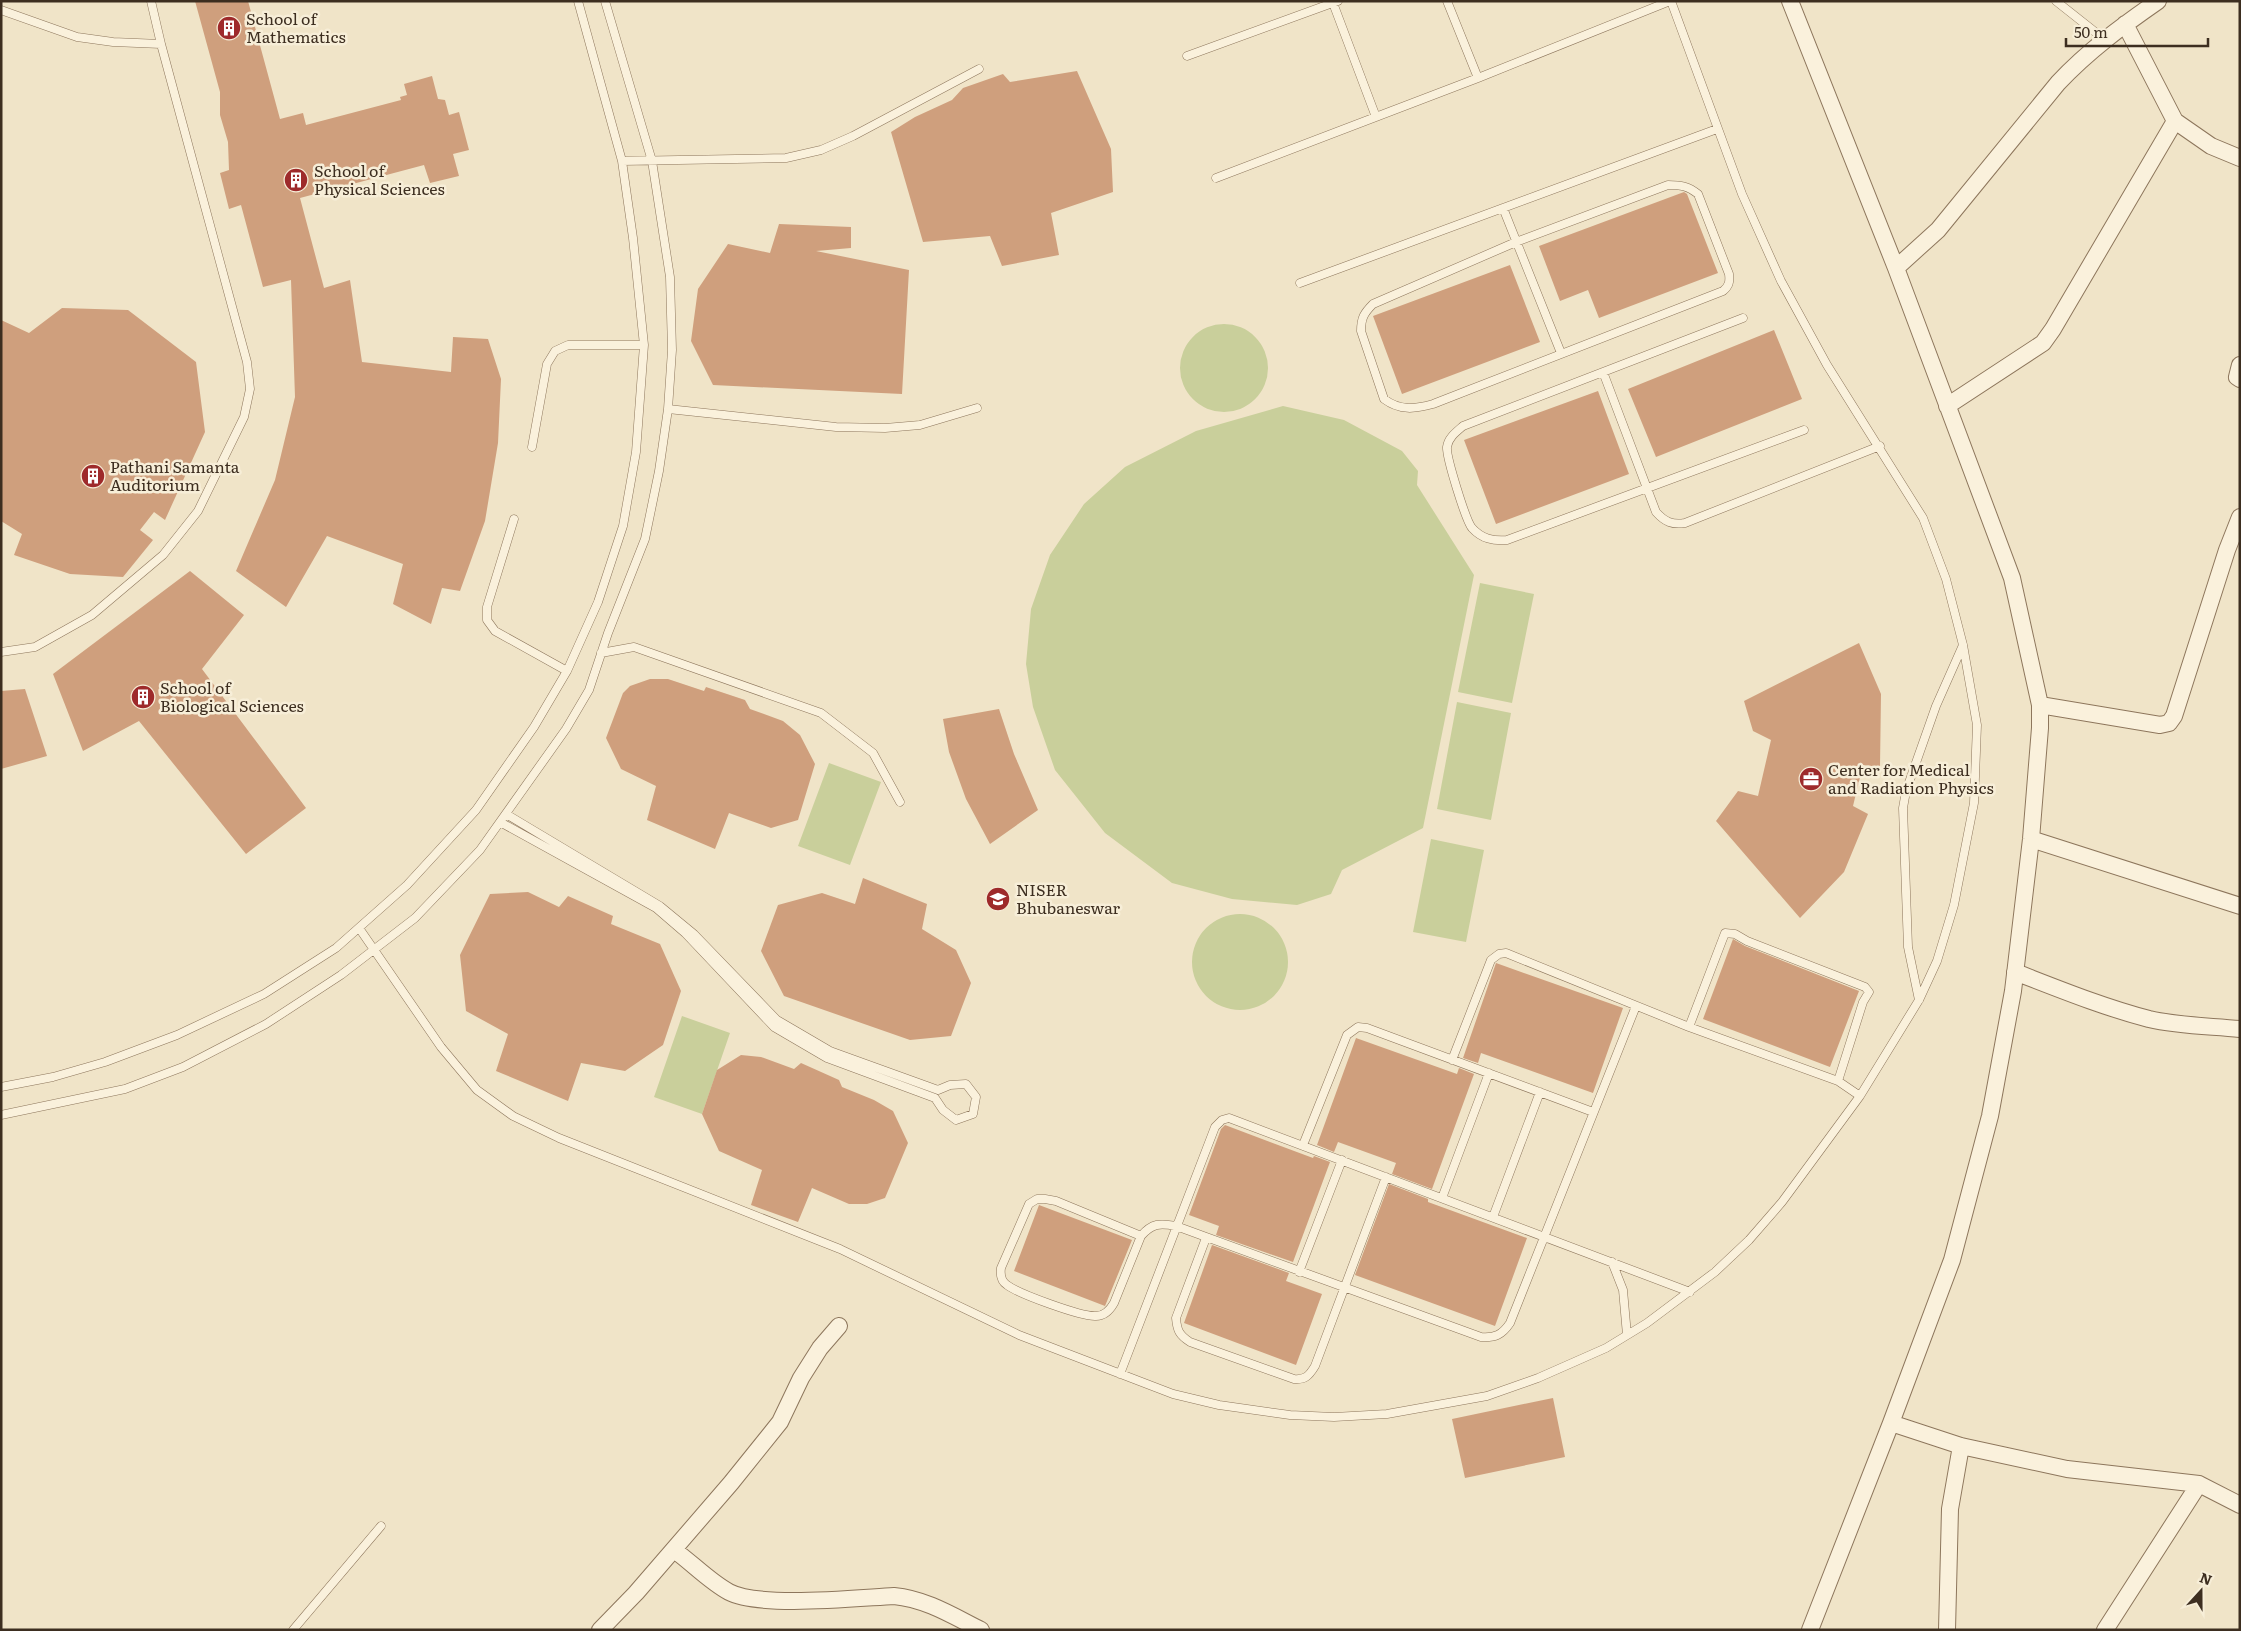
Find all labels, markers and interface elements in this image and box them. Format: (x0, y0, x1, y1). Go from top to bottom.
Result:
place label: School of Mathematics (246, 6, 346, 48)
building icon: School of Mathematics (216, 15, 242, 41)
scale bar (2066, 15, 2208, 47)
text: 50 m (2074, 20, 2108, 43)
place label: School of Physical Sciences (314, 158, 445, 200)
building icon: School of Physical Sciences (283, 167, 309, 193)
place label: Pathani Samanta Auditorium (110, 454, 240, 496)
building icon: Pathani Samanta Auditorium (80, 463, 106, 489)
place label: School of Biological Sciences (160, 675, 304, 717)
building icon: School of Biological Sciences (130, 684, 156, 710)
place label: Center for Medical and Radiation Physics (1828, 757, 1994, 799)
office icon: Center for Medical and Radiation Physics (1798, 766, 1824, 792)
place label: NISER Bhubaneswar (1016, 877, 1121, 919)
school or university icon: NISER Bhubaneswar (985, 886, 1011, 912)
north arrow (2176, 1566, 2226, 1616)
text: N (2197, 1566, 2215, 1589)

